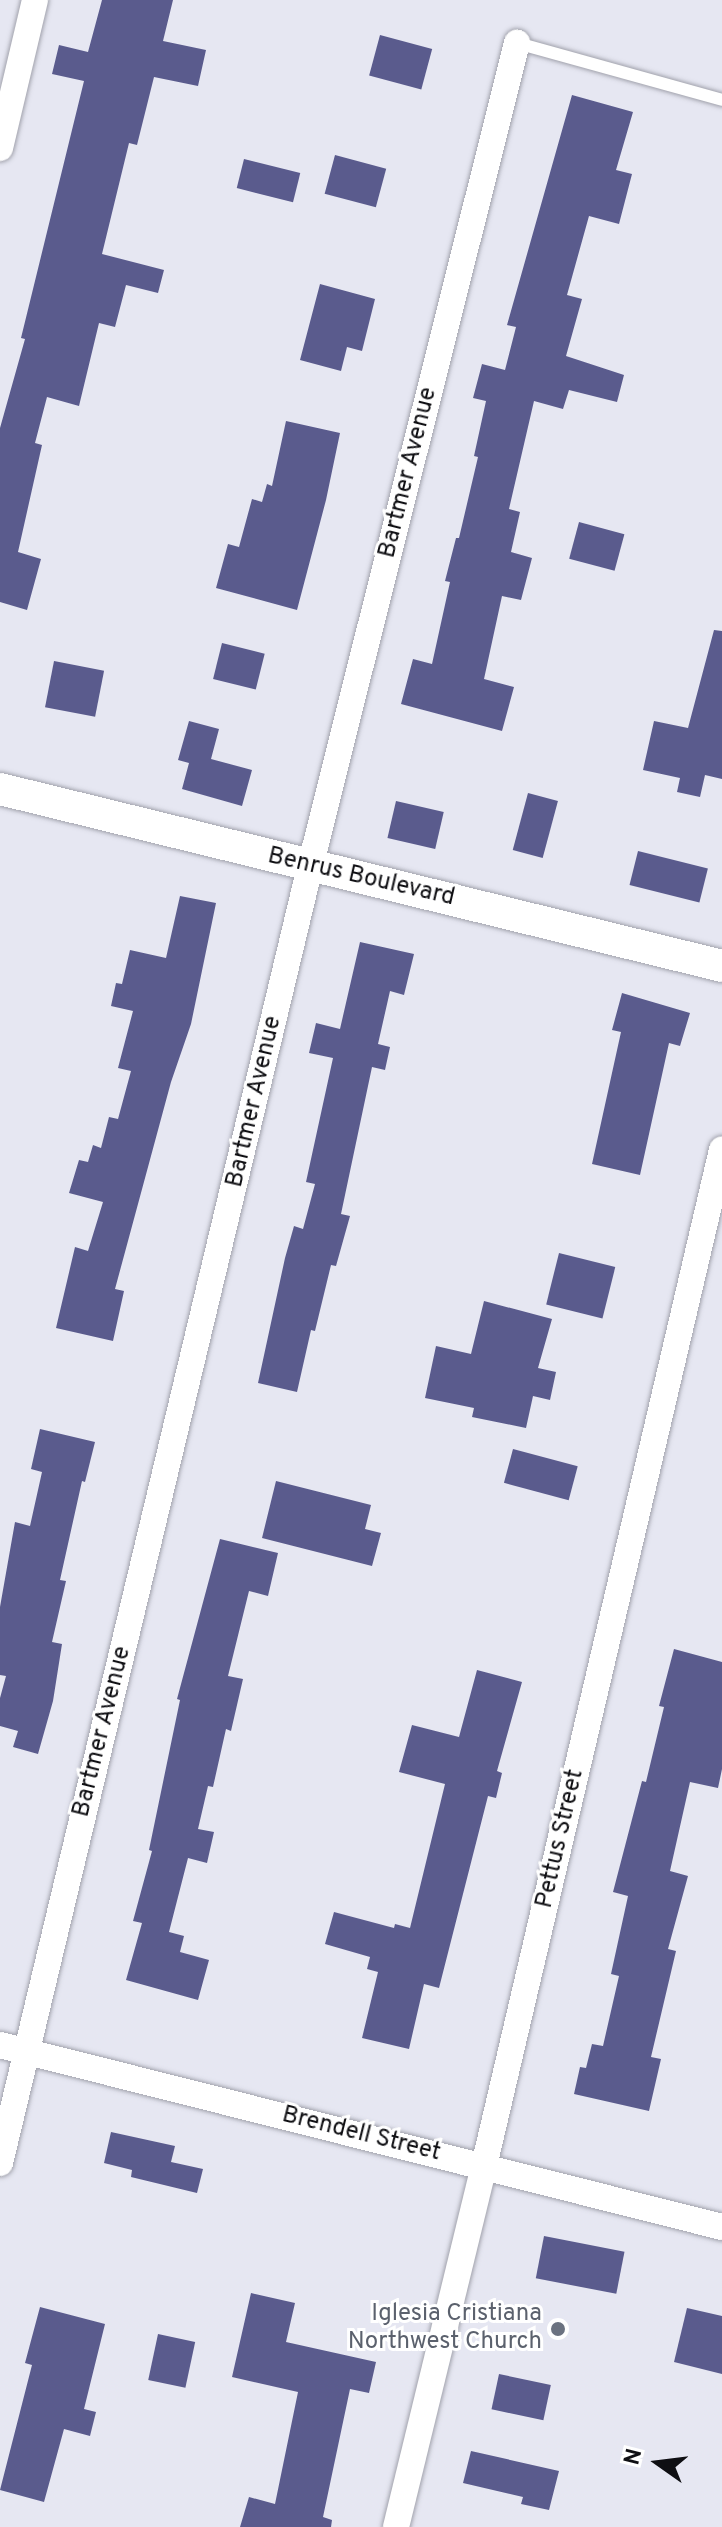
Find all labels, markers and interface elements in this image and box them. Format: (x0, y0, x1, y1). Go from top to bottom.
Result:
street label: Bartmer Avenue (374, 384, 444, 562)
street label: Benrus Boulevard (265, 842, 457, 914)
street label: Bartmer Avenue (221, 1013, 289, 1191)
street label: Bartmer Avenue (68, 1643, 138, 1821)
street label: Pettus Street (531, 1767, 591, 1911)
street label: Brendell Street (279, 2101, 443, 2169)
place label: Iglesia Cristiana Northwest Church (348, 2301, 542, 2357)
marker: Iglesia Cristiana Northwest Church (549, 2320, 567, 2338)
north arrow (618, 2423, 698, 2503)
text: N (619, 2446, 649, 2468)

